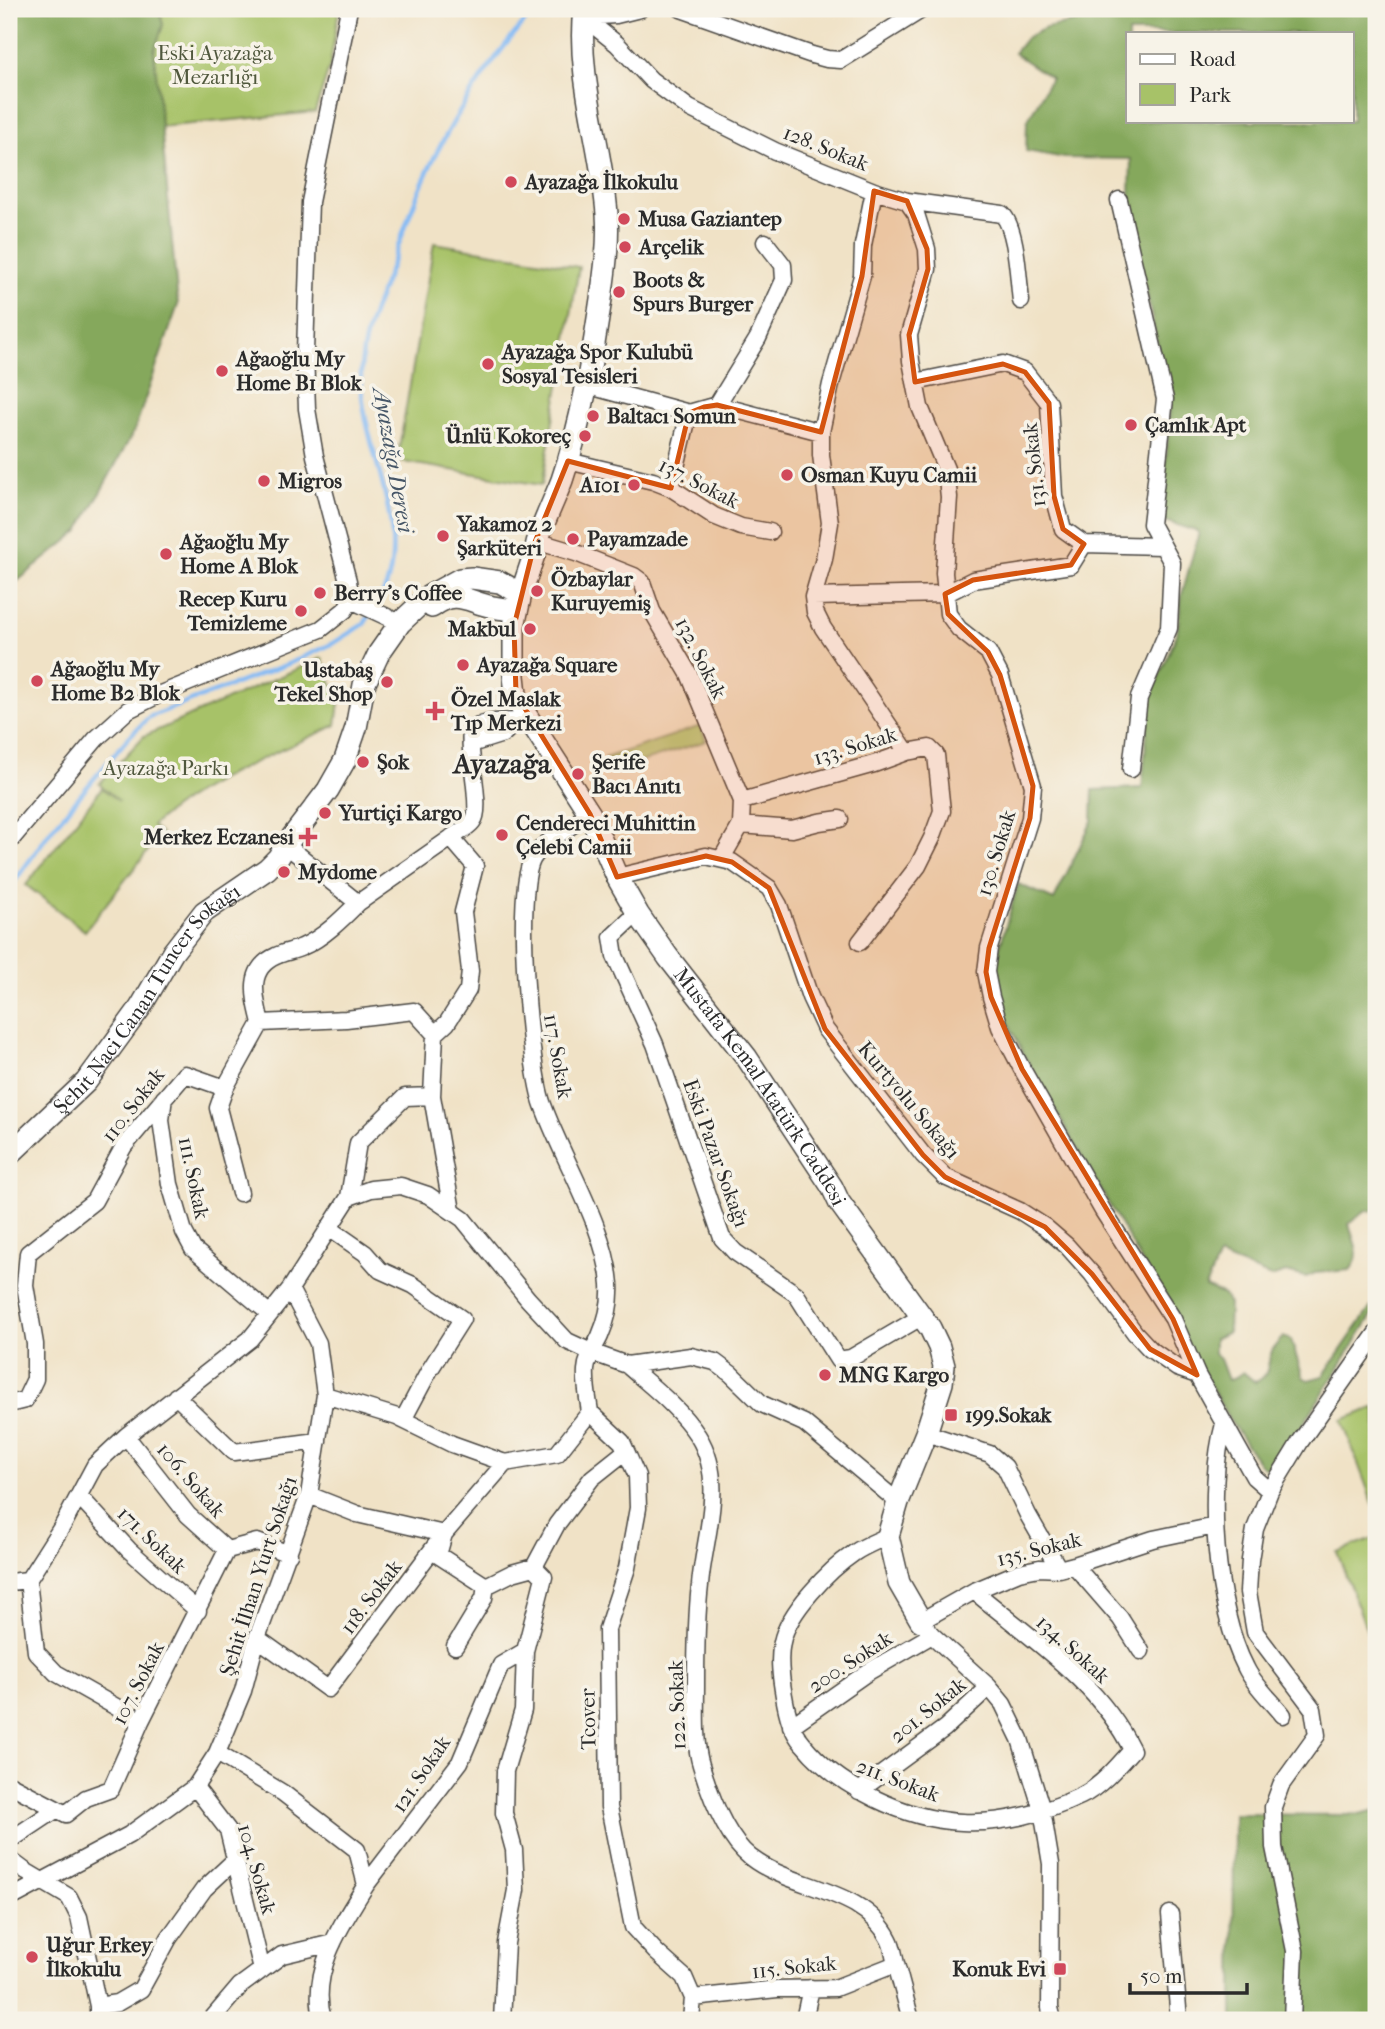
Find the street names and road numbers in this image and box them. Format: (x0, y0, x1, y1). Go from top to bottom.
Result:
street label: 128. Sokak (780, 120, 872, 176)
street label: 131. Sokak (1018, 421, 1050, 508)
street label: 137. Sokak (655, 453, 743, 514)
street label: 132. Sokak (670, 613, 732, 703)
street label: 133. Sokak (810, 722, 900, 770)
street label: 130. Sokak (972, 807, 1021, 899)
street label: Şehit Naci Canan Tuncer Sokağı (48, 879, 245, 1119)
street label: Mustafa Kemal Atatürk Caddesi (669, 963, 851, 1209)
street label: 117. Sokak (539, 1012, 577, 1101)
street label: Kurtyolu Sokağı (853, 1036, 965, 1164)
street label: 110. Sokak (97, 1063, 170, 1147)
street label: Eski Pazar Sokağı (678, 1076, 754, 1230)
street label: 111. Sokak (174, 1135, 214, 1222)
street label: 106. Sokak (152, 1438, 230, 1523)
street label: Şehit İlhan Yurt Sokağı (214, 1473, 302, 1679)
street label: 171. Sokak (113, 1501, 192, 1579)
street label: 135. Sokak (994, 1527, 1084, 1571)
street label: 118. Sokak (335, 1555, 407, 1639)
street label: 134. Sokak (1031, 1610, 1115, 1688)
street label: 200. Sokak (804, 1626, 897, 1698)
street label: 107. Sokak (107, 1637, 169, 1729)
street label: 122. Sokak (663, 1659, 691, 1751)
street label: 201. Sokak (885, 1672, 971, 1748)
street label: Tcover (575, 1688, 601, 1750)
street label: 121. Sokak (387, 1731, 455, 1817)
street label: 211. Sokak (853, 1753, 943, 1807)
street label: 104. Sokak (233, 1821, 281, 1917)
street label: 115. Sokak (750, 1951, 838, 1983)

